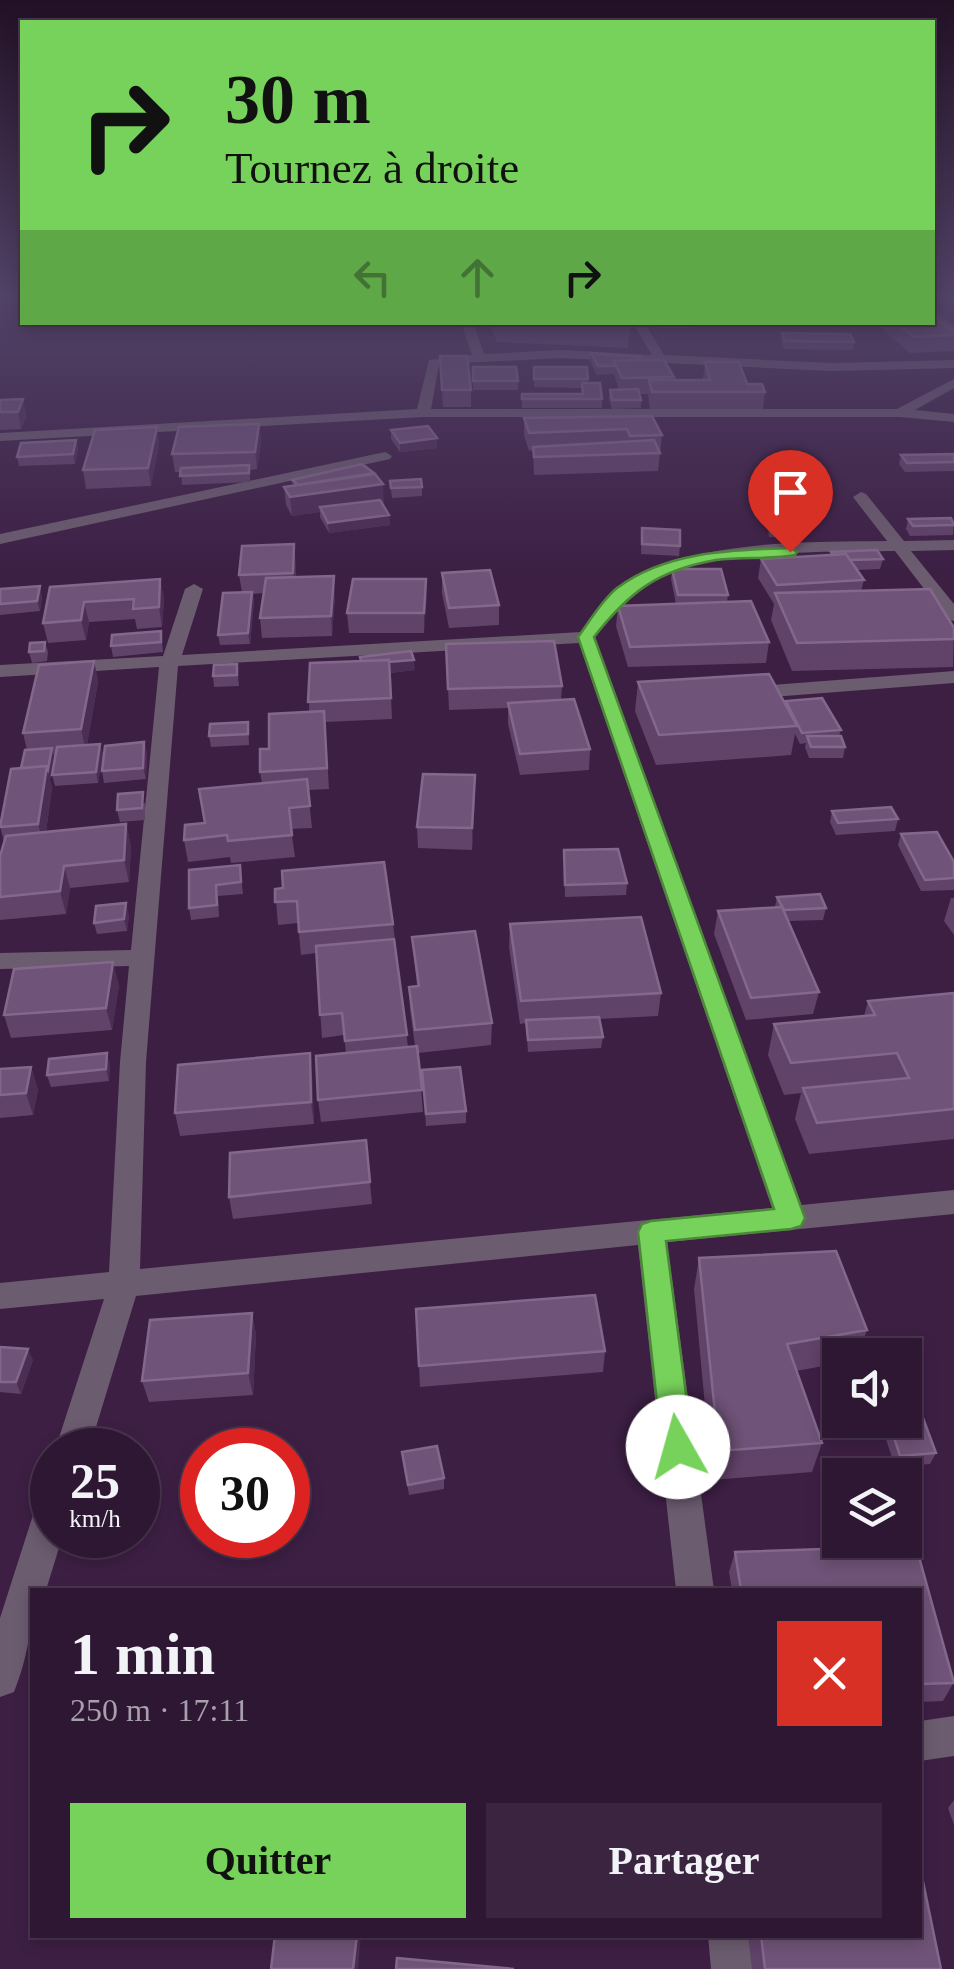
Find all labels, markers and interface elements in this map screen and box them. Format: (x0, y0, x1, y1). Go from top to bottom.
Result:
icon: right (60, 60, 190, 190)
text: 30 m (225, 61, 371, 138)
text: Tournez à droite (225, 143, 519, 193)
icon: left (345, 250, 400, 305)
icon: ahead (450, 250, 505, 305)
icon: right (555, 250, 610, 305)
pin (748, 450, 833, 553)
icon: arrive (763, 465, 818, 520)
map controls (822, 1338, 922, 1558)
button: sound (822, 1338, 922, 1438)
position arrow (626, 1395, 730, 1499)
speed limit sign: 30 (180, 1428, 310, 1558)
text: 25 (70, 1453, 120, 1509)
button: layers (822, 1458, 922, 1558)
text: km/h (69, 1505, 121, 1532)
text: 1 min (70, 1621, 215, 1687)
button: close (777, 1621, 882, 1726)
text: 250 m · 17:11 (70, 1692, 249, 1728)
button: Quitter (70, 1803, 466, 1918)
button: Partager (486, 1803, 882, 1918)

